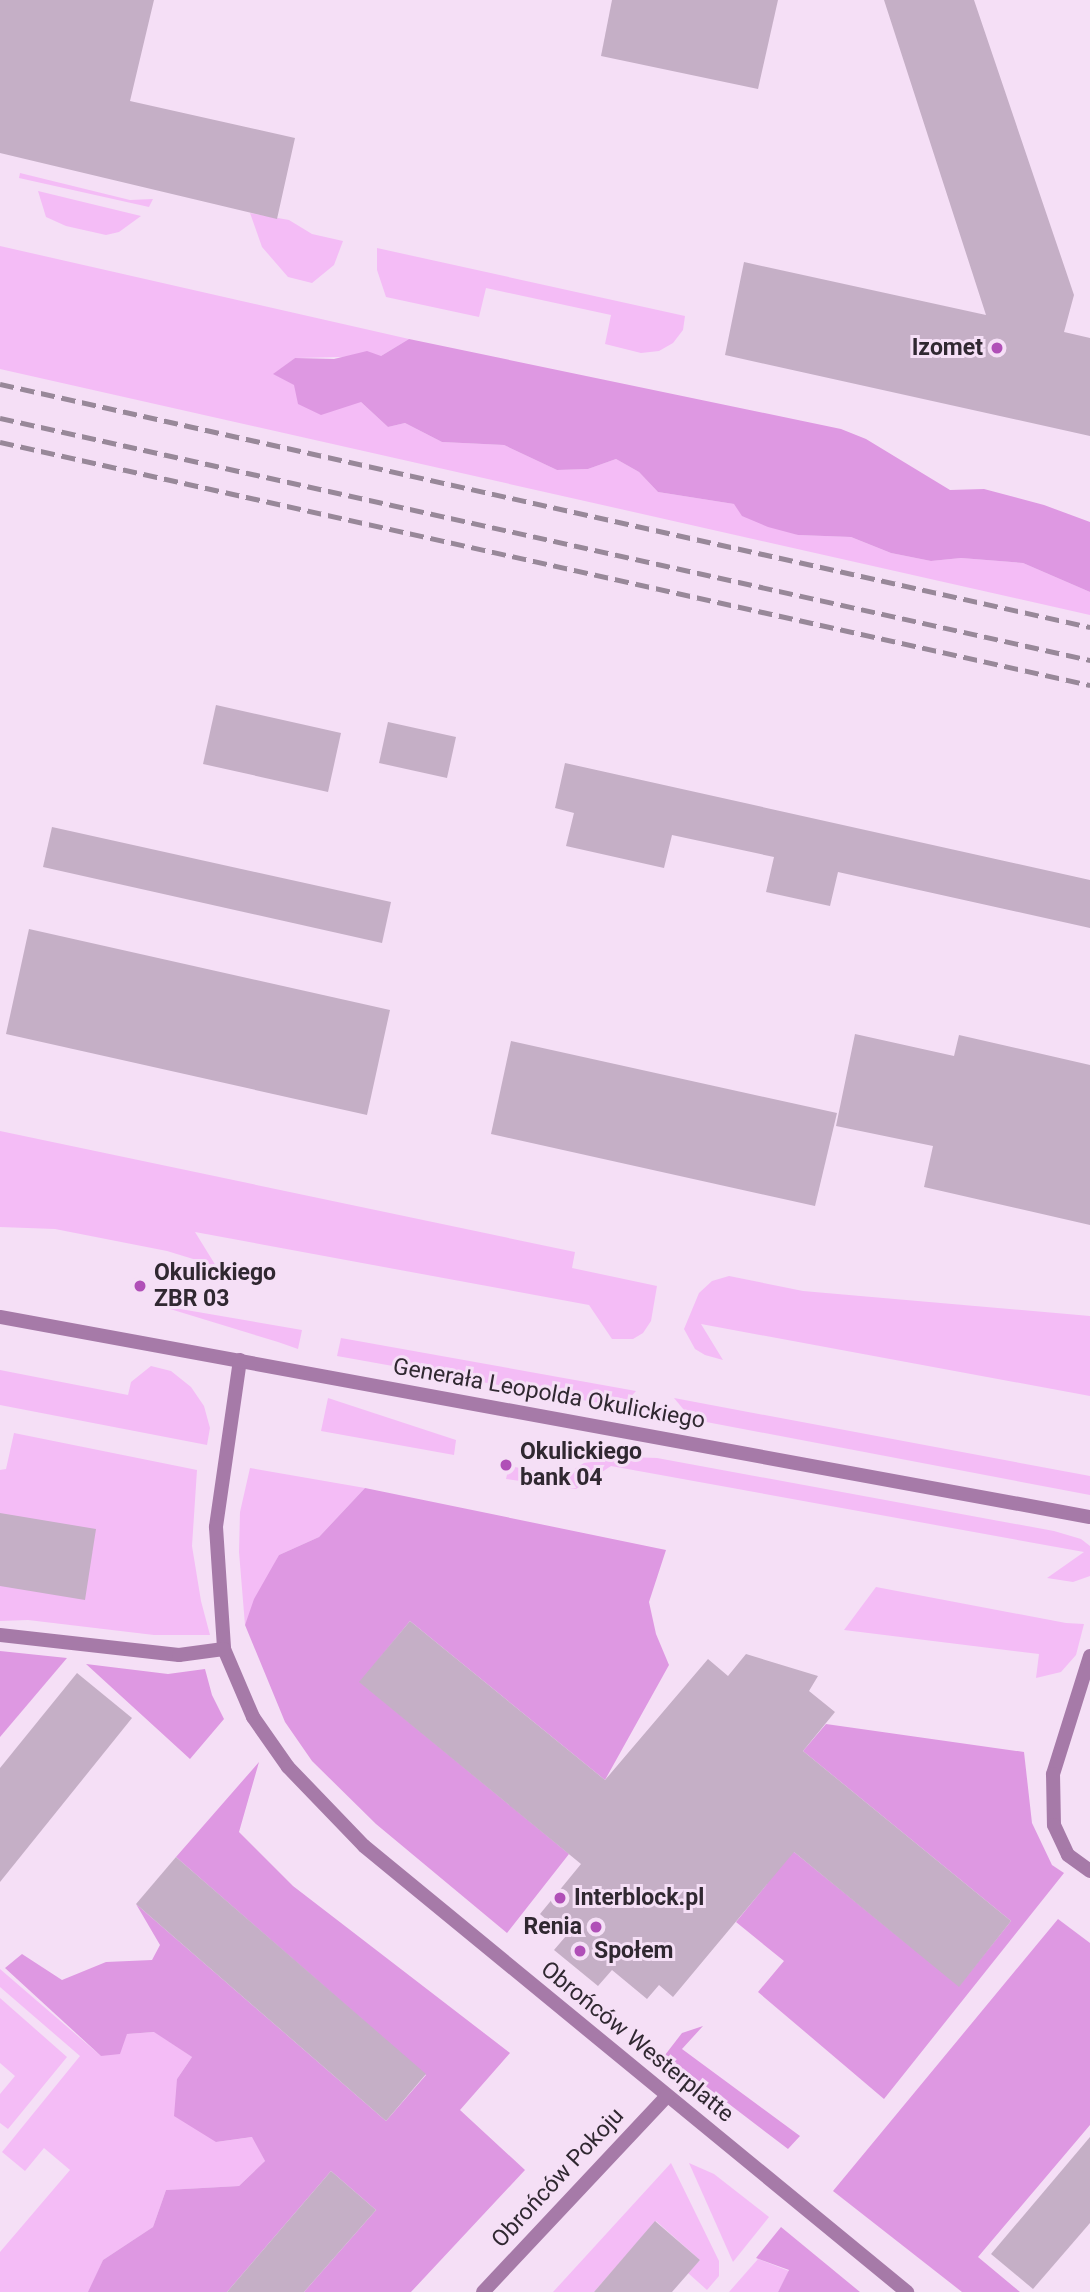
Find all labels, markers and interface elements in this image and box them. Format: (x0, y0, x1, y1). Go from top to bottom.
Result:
place label: Izomet (912, 334, 983, 362)
marker: Izomet (989, 340, 1005, 356)
place label: Okulickiego ZBR 03 (154, 1259, 276, 1313)
marker: Okulickiego ZBR 03 (132, 1278, 148, 1294)
street label: Generała Leopolda Okulickiego (391, 1353, 707, 1435)
place label: Okulickiego bank 04 (520, 1438, 642, 1492)
marker: Okulickiego bank 04 (498, 1457, 514, 1473)
place label: Interblock.pl (574, 1884, 704, 1912)
marker: Interblock.pl (552, 1890, 568, 1906)
place label: Renia (524, 1913, 582, 1941)
marker: Renia (588, 1919, 604, 1935)
place label: Społem (594, 1937, 673, 1965)
marker: Społem (572, 1943, 588, 1959)
street label: Obrońców Westerplatte (535, 1956, 739, 2128)
street label: Obrońców Pokoju (486, 2103, 630, 2253)

